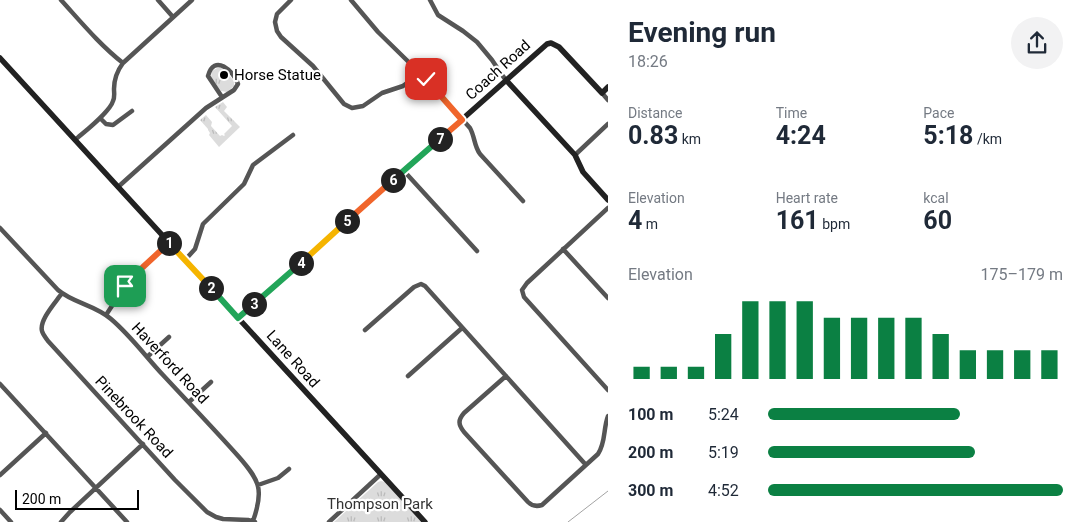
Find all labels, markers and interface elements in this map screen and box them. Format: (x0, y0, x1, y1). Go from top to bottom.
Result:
text: Evening run (628, 16, 776, 49)
button: share (1011, 17, 1063, 69)
street label: Coach Road (462, 36, 534, 104)
text: 18:26 (628, 52, 668, 71)
pin (405, 58, 447, 100)
icon: check (412, 65, 440, 93)
place label: Horse Statue (234, 66, 321, 84)
marker: Horse Statue (218, 69, 230, 81)
text: Distance (628, 105, 683, 121)
text: Time (776, 105, 807, 121)
text: Pace (923, 105, 954, 121)
text: 0.83 (628, 121, 678, 150)
text: 4:24 (776, 121, 826, 150)
text: 5:18 (923, 121, 973, 150)
pin: 7 (428, 126, 452, 152)
text: 7 (436, 131, 445, 147)
text: km (678, 131, 701, 147)
text: /km (973, 131, 1002, 147)
pin: 6 (380, 168, 406, 192)
text: 6 (389, 172, 398, 188)
text: Elevation (628, 190, 685, 206)
text: Heart rate (776, 190, 838, 206)
text: kcal (923, 190, 949, 206)
text: 4 (628, 206, 642, 235)
text: 161 (776, 206, 819, 235)
text: 60 (923, 206, 952, 235)
pin: 5 (334, 208, 360, 234)
text: 5 (343, 213, 352, 229)
text: m (642, 216, 658, 232)
text: bpm (819, 216, 850, 232)
pin: 1 (156, 230, 182, 256)
text: 1 (165, 235, 174, 251)
pin: 4 (288, 250, 314, 276)
text: 4 (297, 255, 306, 271)
pin (104, 265, 146, 307)
text: Elevation (628, 265, 693, 284)
text: 175–179 m (981, 265, 1063, 284)
icon: arrive (111, 272, 139, 300)
pin: 2 (198, 276, 224, 300)
text: 2 (207, 280, 216, 296)
pin: 3 (242, 292, 266, 316)
text: 3 (250, 296, 259, 312)
street label: Haverford Road (128, 319, 212, 407)
street label: Lane Road (263, 327, 323, 391)
street label: Pinebrook Road (91, 372, 177, 462)
text: 100 m (628, 405, 673, 424)
text: 5:24 (708, 405, 739, 424)
text: 200 m (628, 443, 673, 462)
text: 5:19 (708, 443, 739, 462)
text: 300 m (628, 481, 673, 500)
text: 4:52 (708, 481, 739, 500)
scale bar (15, 487, 139, 510)
text: 200 m (22, 491, 61, 507)
park label: Thompson Park (327, 495, 433, 513)

